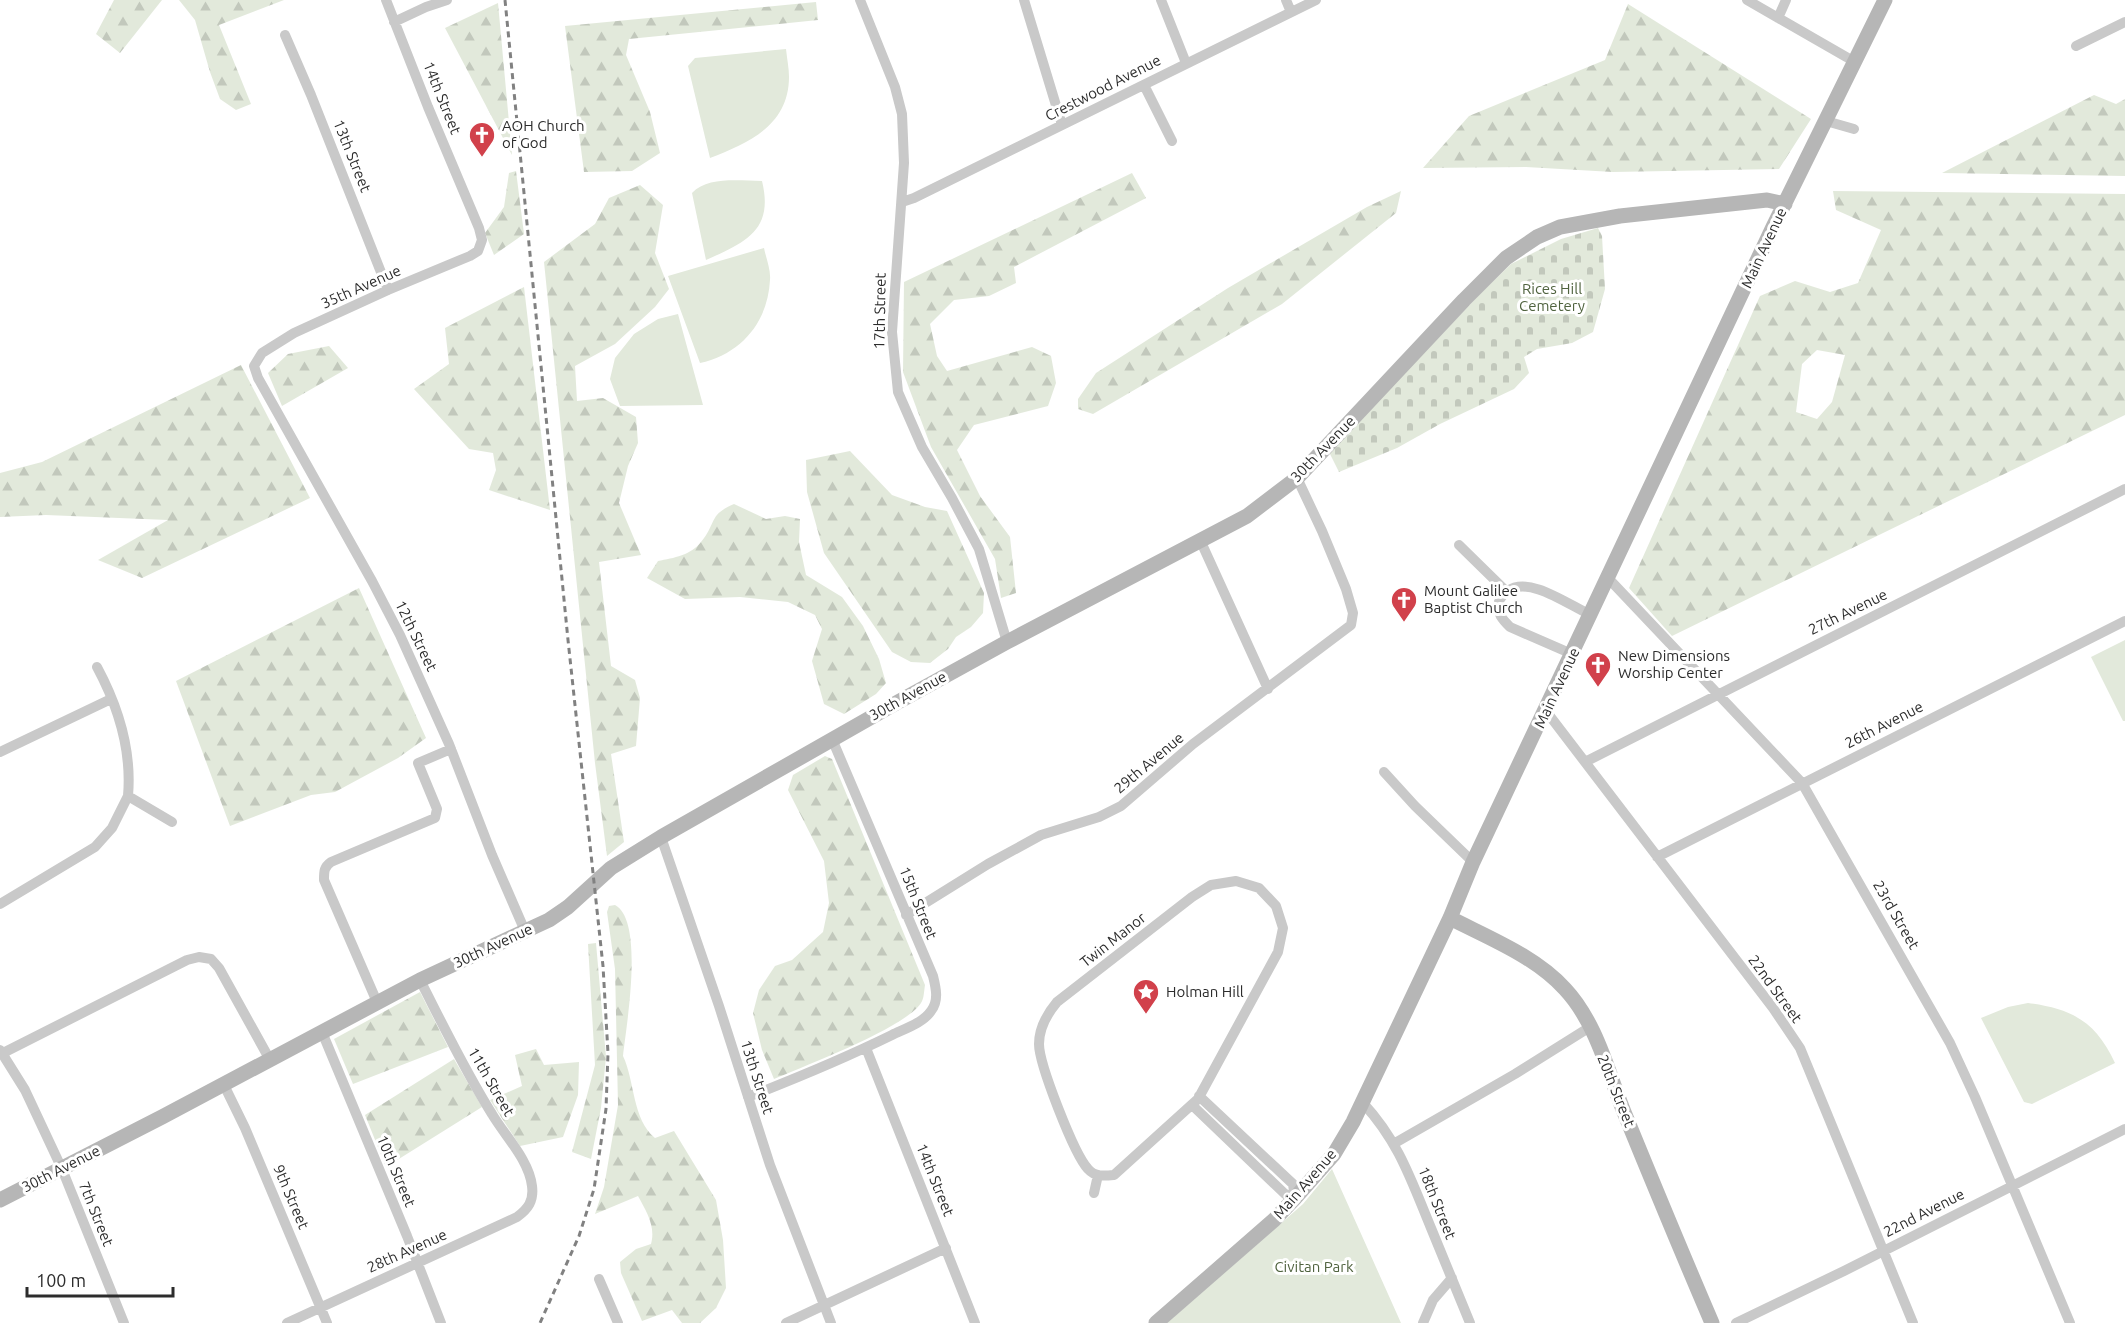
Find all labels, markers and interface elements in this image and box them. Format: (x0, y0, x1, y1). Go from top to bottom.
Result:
street label: Crestwood Avenue (1042, 51, 1163, 124)
street label: 14th Street (420, 59, 465, 137)
street label: 13th Street (330, 117, 375, 195)
place label: AOH Church of God (502, 117, 585, 151)
church icon: AOH Church of God (467, 120, 497, 158)
street label: Main Avenue (1737, 205, 1790, 291)
street label: 35th Avenue (318, 261, 403, 312)
street label: 17th Street (870, 272, 889, 349)
park label: Rices Hill Cemetery (1519, 280, 1585, 314)
street label: 30th Avenue (1287, 412, 1358, 485)
place label: Mount Galilee Baptist Church (1424, 582, 1523, 616)
church icon: Mount Galilee Baptist Church (1389, 585, 1419, 623)
street label: 27th Avenue (1806, 585, 1890, 638)
street label: 12th Street (392, 598, 441, 674)
street label: Main Avenue (1530, 645, 1583, 731)
place label: New Dimensions Worship Center (1618, 647, 1730, 681)
church icon: New Dimensions Worship Center (1583, 650, 1613, 688)
street label: 30th Avenue (866, 667, 949, 724)
street label: 26th Avenue (1842, 698, 1926, 752)
street label: 29th Avenue (1111, 729, 1187, 797)
street label: 15th Street (896, 864, 941, 942)
street label: 23rd Street (1870, 877, 1923, 952)
street label: Twin Manor (1077, 909, 1149, 970)
street label: 30th Avenue (451, 920, 535, 971)
street label: 22nd Street (1745, 952, 1806, 1026)
place icon: Holman Hill (1131, 977, 1161, 1015)
place label: Holman Hill (1166, 983, 1244, 1000)
street label: 13th Street (738, 1038, 777, 1116)
street label: 11th Street (465, 1044, 518, 1119)
street label: 20th Street (1594, 1052, 1639, 1130)
street label: 10th Street (374, 1132, 419, 1210)
street label: 14th Street (913, 1141, 958, 1219)
street label: 30th Avenue (19, 1142, 103, 1196)
street label: Main Avenue (1270, 1145, 1340, 1222)
street label: 9th Street (270, 1162, 313, 1232)
street label: 18th Street (1415, 1164, 1460, 1242)
street label: 7th Street (76, 1179, 117, 1249)
street label: 22nd Avenue (1881, 1185, 1967, 1240)
street label: 28th Avenue (364, 1225, 449, 1276)
park label: Civitan Park (1274, 1258, 1354, 1275)
scale bar (27, 1260, 172, 1298)
text: 100 m (36, 1270, 86, 1290)

